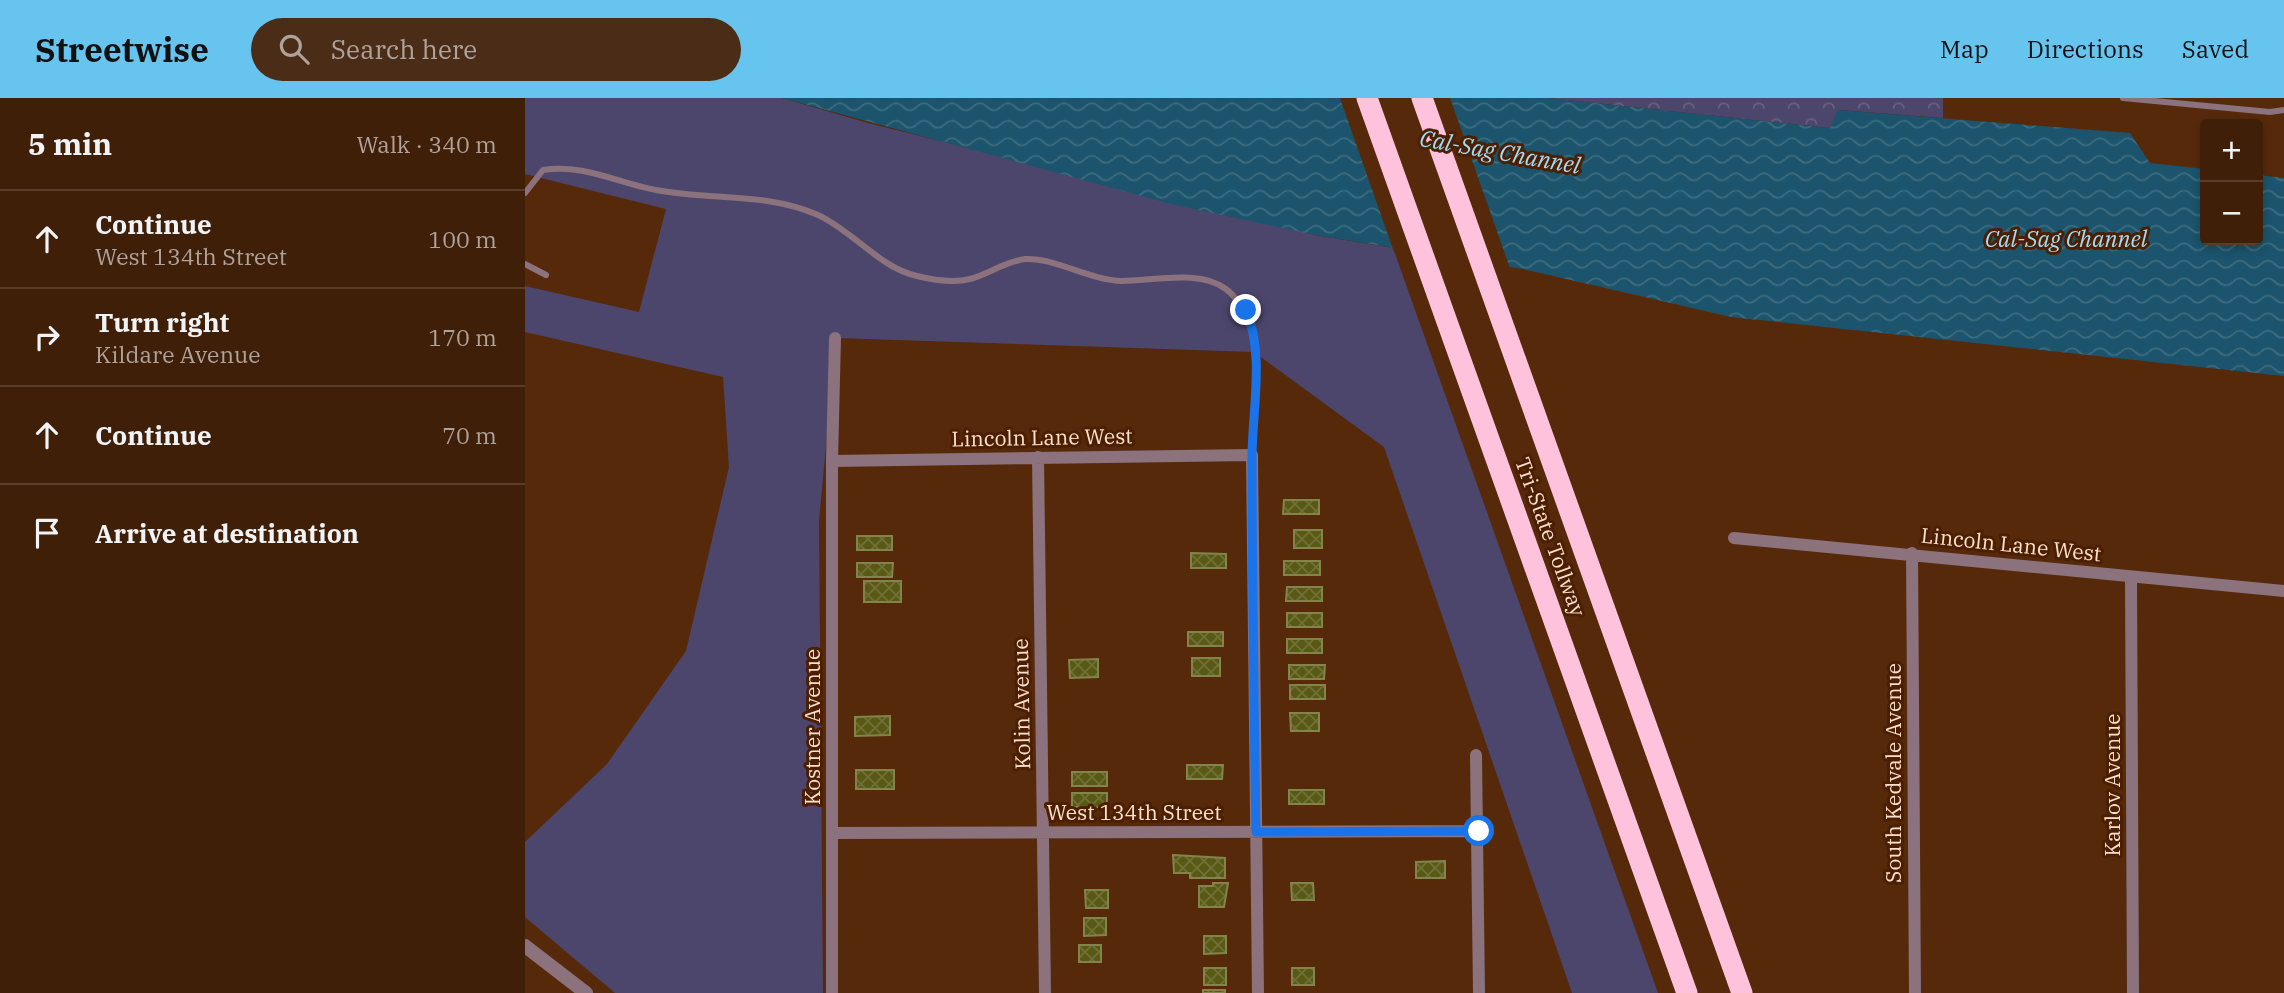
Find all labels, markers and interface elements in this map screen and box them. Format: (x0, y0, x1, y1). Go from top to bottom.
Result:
search box (251, 18, 741, 81)
text: Streetwise (35, 28, 209, 71)
icon: search (275, 30, 313, 68)
text: Search here (331, 32, 477, 66)
text: Map (1940, 33, 1989, 65)
text: Directions (2027, 33, 2144, 65)
text: Saved (2182, 33, 2249, 65)
map controls (2200, 119, 2263, 245)
button: + (2200, 119, 2263, 182)
water label: Cal-Sag Channel (1418, 122, 1583, 180)
text: 5 min (28, 124, 112, 163)
text: Walk · 340 m (356, 129, 497, 159)
button: − (2200, 182, 2263, 245)
text: Continue (95, 207, 212, 241)
icon: ahead (28, 220, 66, 258)
water label: Cal-Sag Channel (1985, 223, 2148, 253)
text: 100 m (428, 224, 497, 254)
text: West 134th Street (95, 241, 287, 271)
route end (1230, 294, 1261, 325)
text: Turn right (95, 305, 229, 339)
icon: right (28, 318, 66, 356)
text: 170 m (428, 322, 497, 352)
text: Kildare Avenue (95, 339, 261, 369)
icon: ahead (28, 416, 66, 454)
text: Continue (95, 418, 212, 452)
text: 70 m (442, 420, 497, 450)
street label: Lincoln Lane West (951, 421, 1133, 453)
street label: Tri-State Tollway (1509, 453, 1593, 621)
icon: arrive (28, 514, 66, 552)
text: Arrive at destination (95, 516, 359, 550)
street label: Lincoln Lane West (1920, 521, 2103, 567)
street label: Kolin Avenue (1006, 638, 1036, 770)
street label: Kostner Avenue (798, 649, 826, 805)
street label: South Kedvale Avenue (1879, 663, 1907, 883)
street label: Karlov Avenue (2098, 713, 2126, 857)
street label: West 134th Street (1046, 798, 1222, 826)
route start (1463, 815, 1494, 846)

